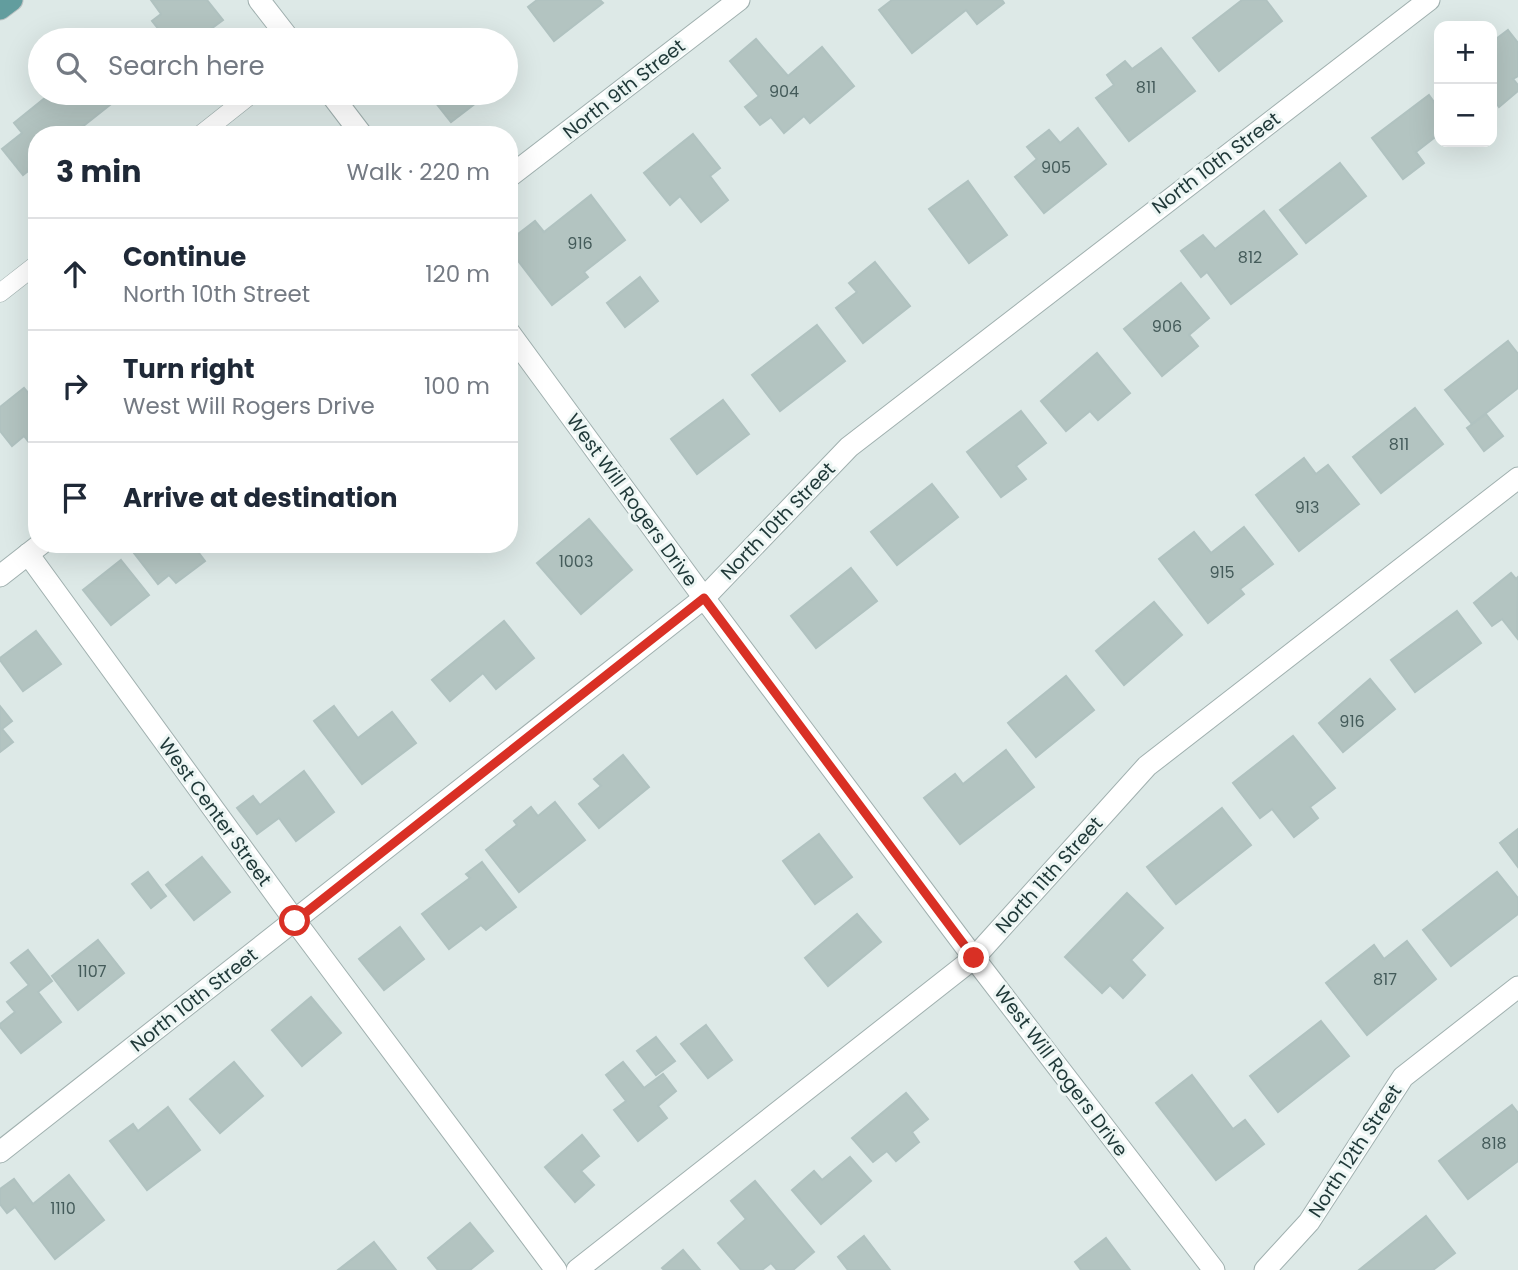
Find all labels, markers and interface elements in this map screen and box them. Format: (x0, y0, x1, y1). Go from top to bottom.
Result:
map controls (1434, 21, 1497, 147)
button: + (1434, 21, 1497, 84)
search box (28, 28, 518, 105)
street label: North 9th Street (557, 33, 691, 145)
icon: search (52, 48, 90, 86)
text: Search here (108, 48, 265, 84)
house number: 811 (1136, 76, 1156, 99)
house number: 904 (769, 80, 799, 103)
button: − (1434, 84, 1497, 147)
street label: North 10th Street (1146, 106, 1286, 220)
text: 3 min (56, 150, 141, 193)
text: Walk · 220 m (347, 156, 490, 188)
house number: 905 (1041, 156, 1071, 179)
house number: 916 (567, 232, 593, 255)
text: Continue (123, 239, 246, 275)
house number: 812 (1238, 246, 1262, 269)
icon: ahead (56, 255, 94, 293)
text: 120 m (425, 258, 490, 290)
text: North 10th Street (123, 278, 310, 310)
house number: 906 (1152, 315, 1182, 338)
text: Turn right (123, 351, 255, 387)
icon: right (56, 367, 94, 405)
text: 100 m (424, 370, 490, 402)
text: West Will Rogers Drive (123, 390, 375, 422)
street label: West Will Rogers Drive (560, 408, 704, 592)
house number: 811 (1389, 433, 1409, 456)
street label: North 10th Street (715, 456, 841, 586)
icon: arrive (56, 479, 94, 517)
text: Arrive at destination (123, 480, 398, 516)
house number: 913 (1295, 496, 1319, 519)
house number: 1003 (559, 550, 593, 573)
house number: 915 (1209, 561, 1235, 584)
house number: 916 (1339, 710, 1365, 733)
street label: West Center Street (152, 732, 278, 892)
street label: North 11th Street (989, 811, 1109, 939)
route start (279, 905, 310, 936)
street label: North 10th Street (125, 942, 263, 1058)
route end (958, 942, 989, 973)
house number: 1107 (77, 960, 107, 983)
house number: 817 (1373, 968, 1397, 991)
street label: West Will Rogers Drive (988, 980, 1134, 1162)
street label: North 12th Street (1302, 1079, 1408, 1223)
house number: 818 (1481, 1132, 1507, 1155)
house number: 1110 (50, 1197, 76, 1220)

